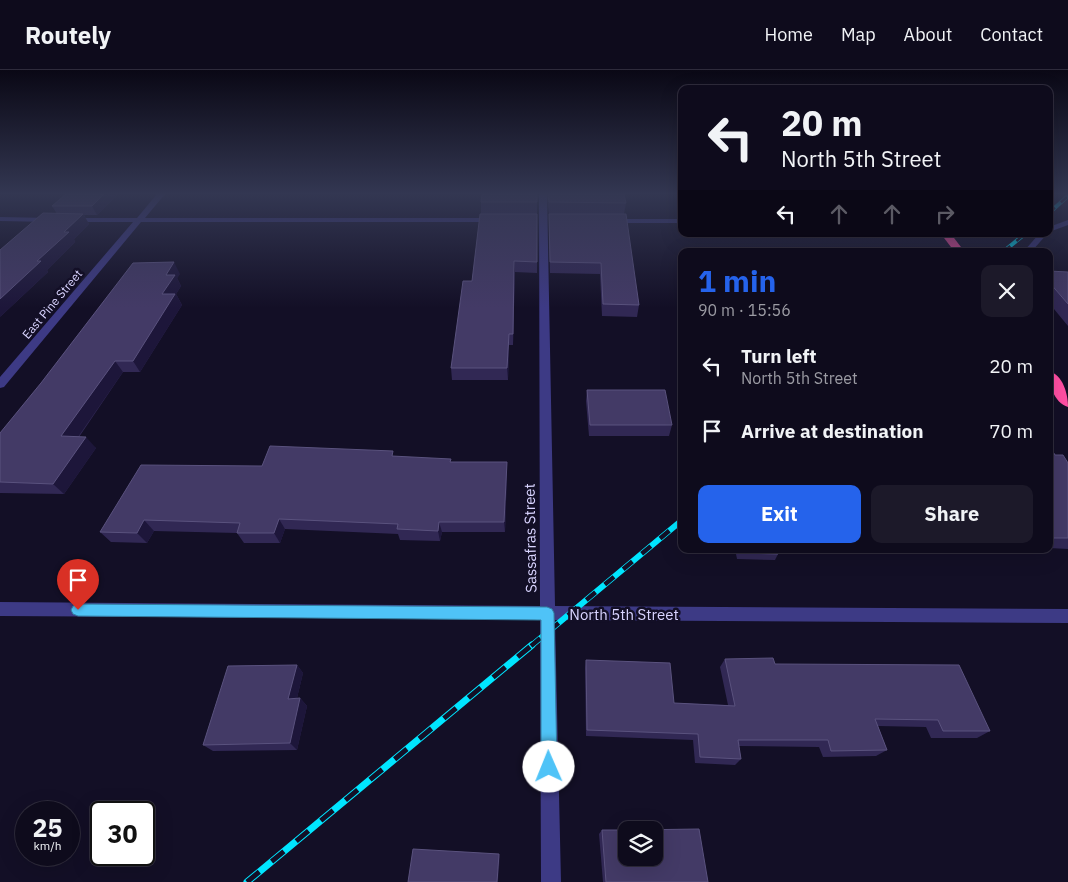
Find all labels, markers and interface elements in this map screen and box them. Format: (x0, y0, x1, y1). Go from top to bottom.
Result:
text: Routely (25, 19, 111, 51)
text: Home (765, 23, 813, 46)
text: Map (841, 23, 876, 46)
text: About (904, 23, 952, 46)
text: Contact (980, 23, 1043, 46)
text: 20 m (781, 100, 863, 146)
icon: left (698, 105, 763, 170)
text: North 5th Street (781, 144, 941, 173)
icon: left (772, 200, 800, 228)
icon: ahead (825, 200, 853, 228)
icon: ahead (878, 200, 906, 228)
icon: right (931, 200, 959, 228)
text: 1 min (698, 261, 776, 300)
button: close (981, 265, 1033, 317)
street label: East Pine Street (19, 266, 85, 342)
text: 90 m · 15:56 (698, 300, 791, 320)
text: Turn left (741, 344, 817, 368)
icon: left (698, 352, 726, 380)
text: 20 m (989, 354, 1033, 378)
text: North 5th Street (741, 368, 858, 388)
icon: arrive (698, 417, 726, 445)
text: Arrive at destination (741, 419, 924, 443)
text: 70 m (989, 419, 1033, 443)
street label: Sassafras Street (520, 483, 540, 593)
button: Exit (698, 485, 861, 543)
button: Share (871, 485, 1033, 543)
pin (57, 559, 99, 610)
icon: arrive (64, 566, 92, 594)
street label: North 5th Street (569, 605, 679, 624)
position arrow (522, 740, 574, 792)
speed limit sign: 30 (90, 801, 155, 866)
text: 25 (32, 811, 63, 844)
map controls (618, 821, 663, 866)
button: layers (618, 821, 663, 866)
text: km/h (33, 838, 62, 853)

